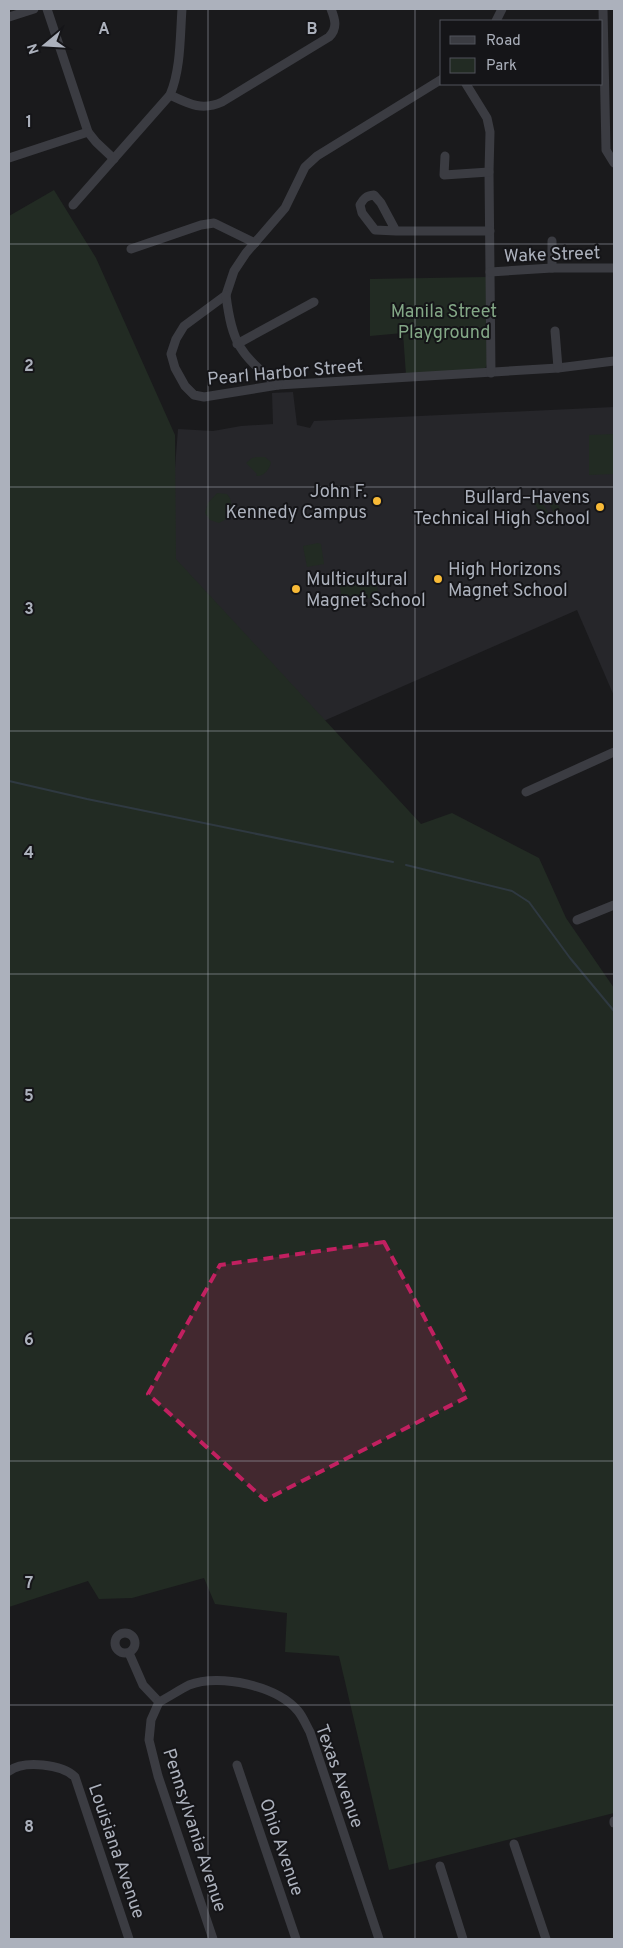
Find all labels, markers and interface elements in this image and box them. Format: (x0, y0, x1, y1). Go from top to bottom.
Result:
north arrow (20, 20, 70, 70)
text: A (98, 20, 110, 40)
text: B (306, 20, 318, 40)
legend (440, 20, 603, 85)
text: Road (486, 32, 521, 51)
text: N (24, 41, 44, 56)
text: Park (486, 57, 517, 76)
text: 1 (26, 113, 32, 133)
street label: Wake Street (503, 242, 601, 269)
park label: Manila Street Playground (391, 301, 497, 345)
street label: Pearl Harbor Street (206, 355, 364, 392)
text: 2 (24, 357, 34, 377)
place label: John F. Kennedy Campus (225, 481, 367, 525)
place label: Bullard–Havens Technical High School (413, 487, 590, 531)
marker: John F. Kennedy Campus (371, 495, 383, 507)
marker: Bullard–Havens Technical High School (594, 501, 606, 513)
place label: High Horizons Magnet School (448, 559, 568, 603)
place label: Multicultural Magnet School (306, 569, 426, 613)
marker: High Horizons Magnet School (432, 573, 444, 585)
marker: Multicultural Magnet School (290, 583, 302, 595)
text: 3 (24, 600, 34, 620)
text: 4 (24, 844, 34, 864)
text: 5 (24, 1087, 34, 1107)
text: 6 (24, 1331, 34, 1351)
text: 7 (25, 1574, 33, 1594)
street label: Texas Avenue (309, 1722, 368, 1831)
street label: Pennsylvania Avenue (156, 1746, 231, 1915)
street label: Louisiana Avenue (82, 1781, 149, 1922)
street label: Ohio Avenue (253, 1796, 308, 1899)
text: 8 (24, 1818, 34, 1838)

